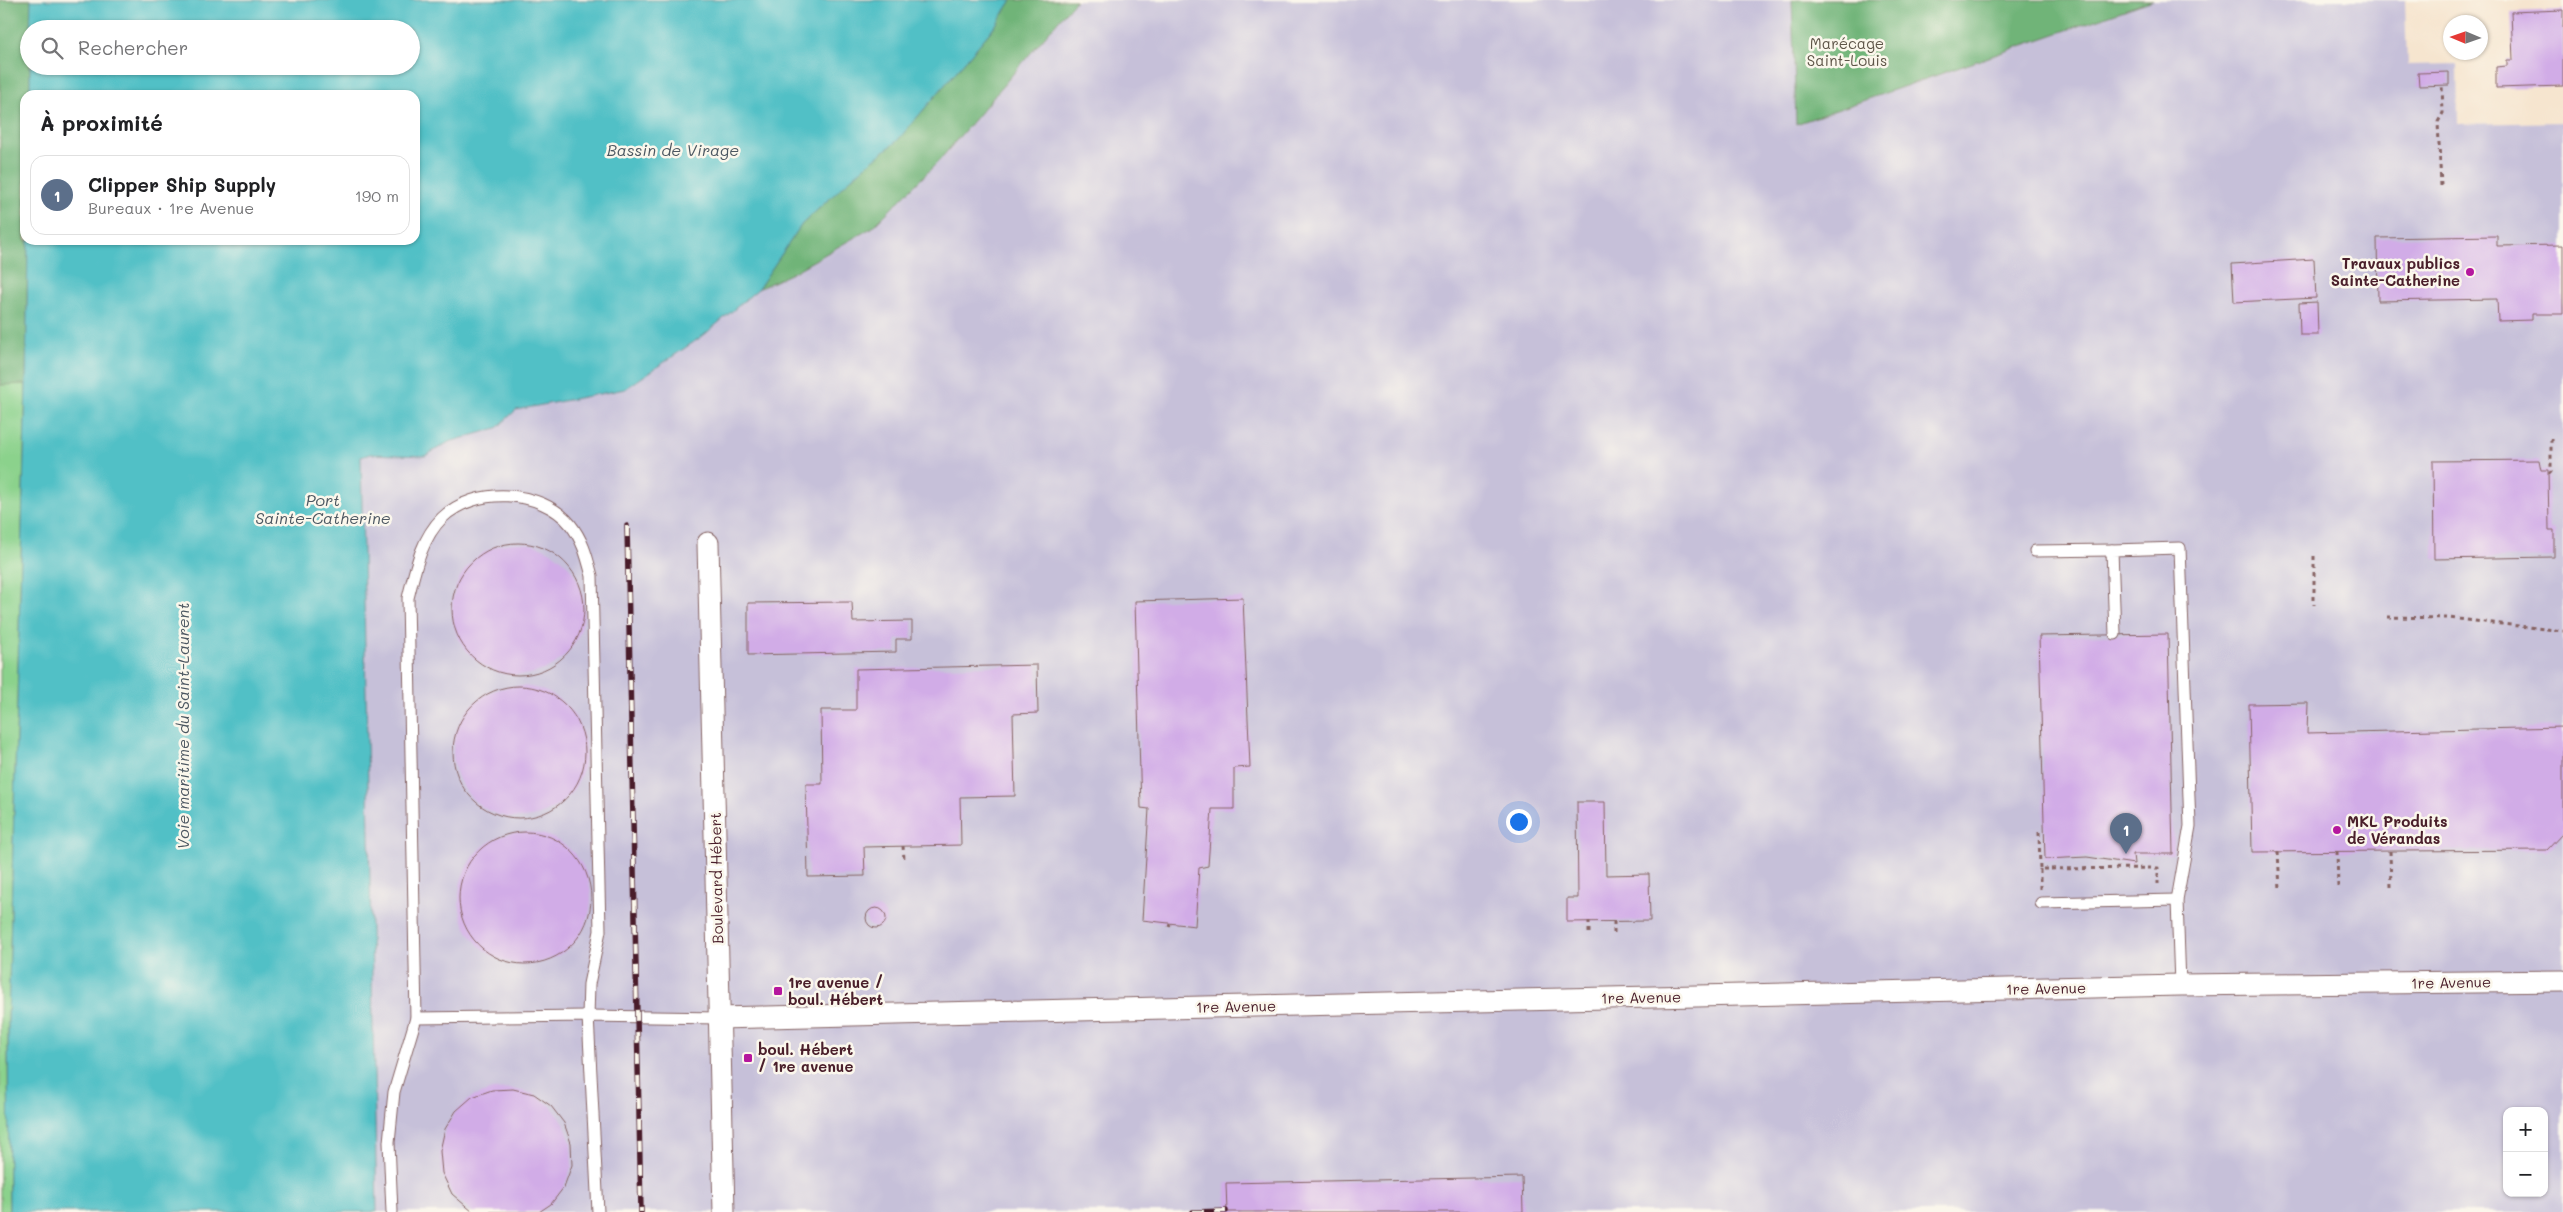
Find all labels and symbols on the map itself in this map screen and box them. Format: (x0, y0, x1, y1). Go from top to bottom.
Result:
north arrow (2443, 15, 2488, 60)
park label: Marécage Saint-Louis (1807, 33, 1887, 70)
water label: Bassin de Virage (607, 139, 739, 160)
place label: Travaux publics Sainte-Catherine (2331, 253, 2460, 290)
marker: Travaux publics Sainte-Catherine (2464, 266, 2476, 278)
water label: Port Sainte-Catherine (255, 489, 391, 528)
water label: Voie maritime du Saint-Laurent (172, 603, 193, 849)
your location (1506, 809, 1532, 835)
place label: MKL Produits de Vérandas (2347, 811, 2448, 848)
street label: Boulevard Hébert (705, 812, 727, 944)
pin: 1 (2110, 813, 2142, 854)
marker: MKL Produits de Vérandas (2331, 824, 2343, 836)
street label: 1re Avenue (2411, 971, 2491, 993)
place label: 1re avenue / boul. Hébert (788, 972, 884, 1009)
street label: 1re Avenue (2006, 977, 2086, 999)
marker: 1re avenue / boul. Hébert (772, 985, 784, 997)
street label: 1re Avenue (1601, 986, 1681, 1008)
street label: 1re Avenue (1196, 995, 1276, 1017)
place label: boul. Hébert / 1re avenue (758, 1039, 854, 1076)
marker: boul. Hébert / 1re avenue (742, 1052, 754, 1064)

